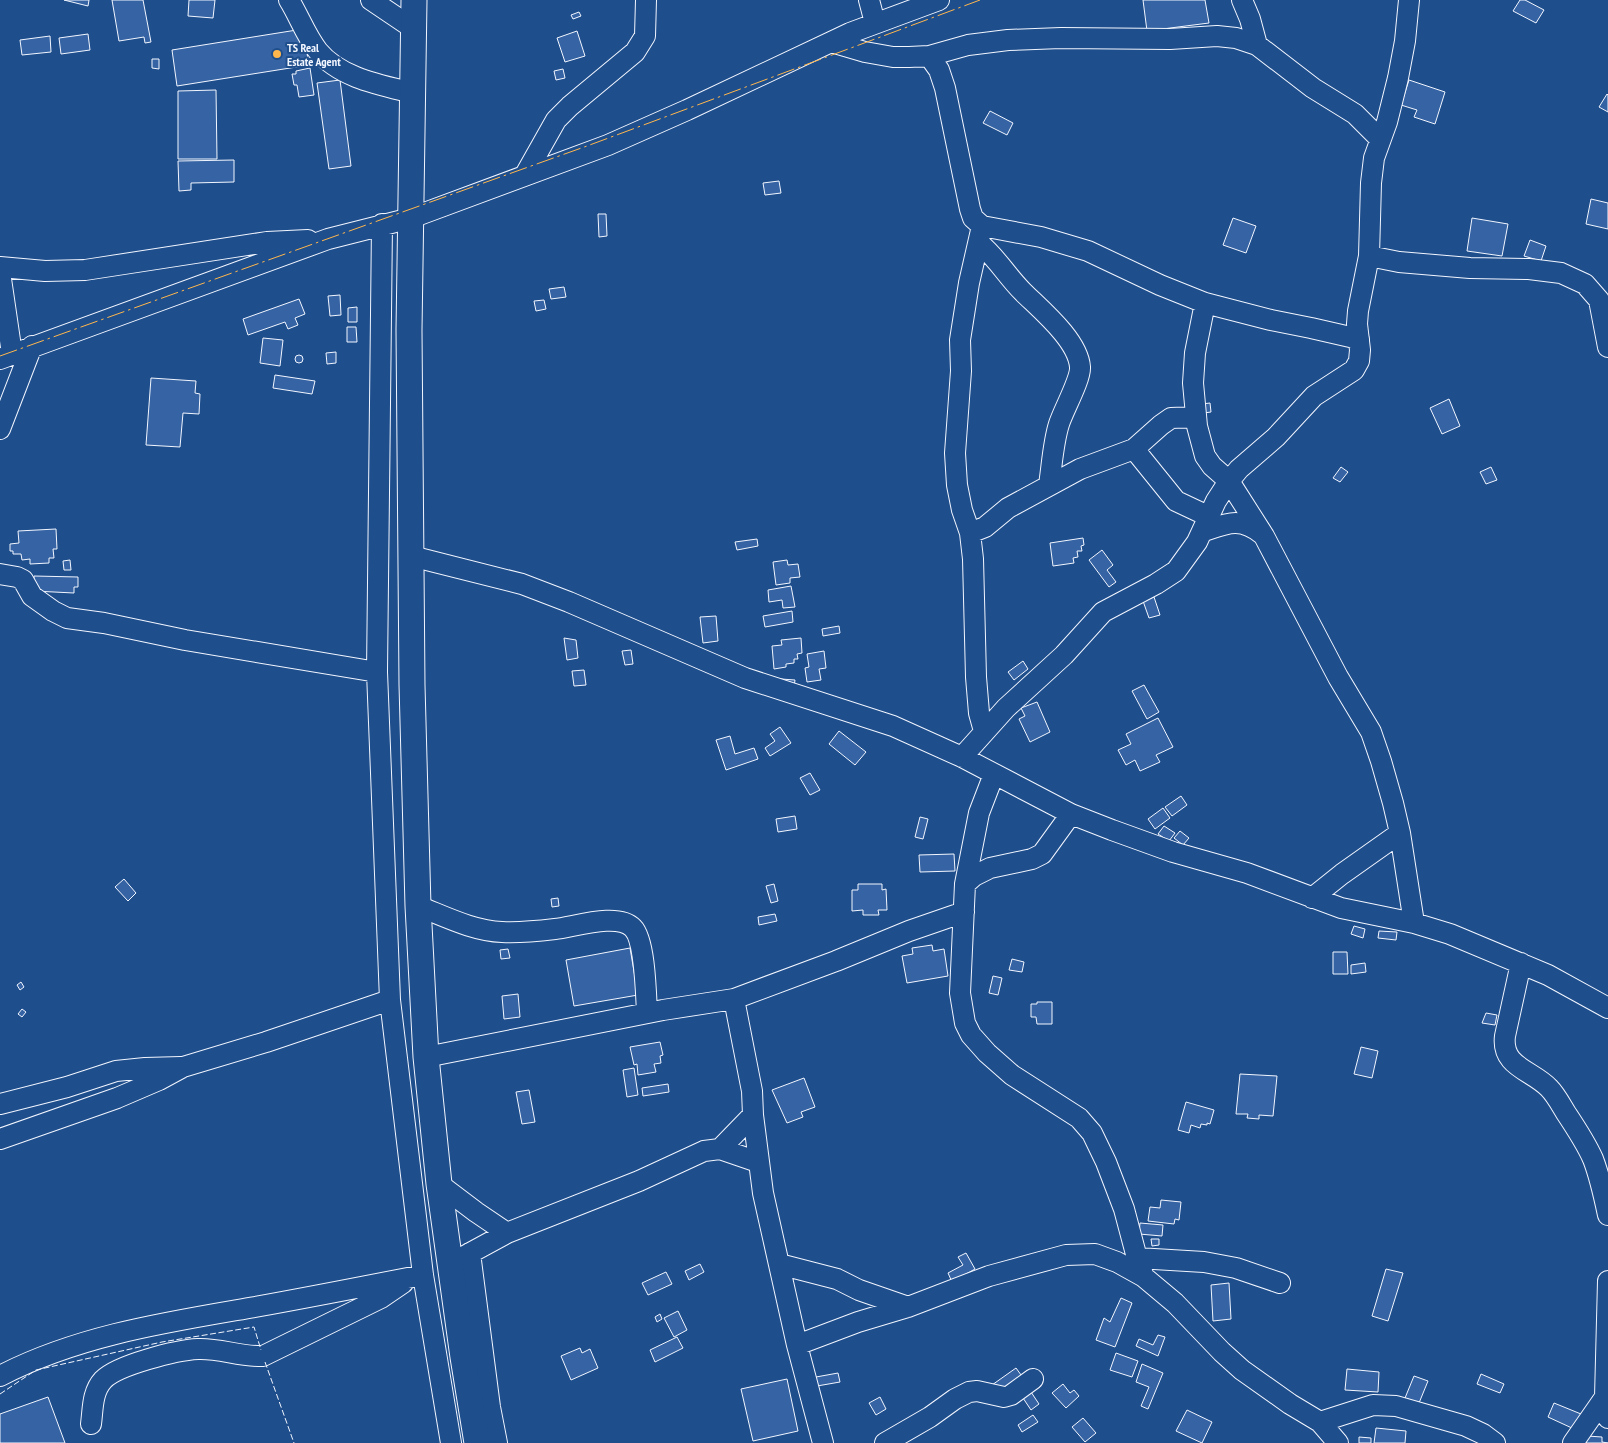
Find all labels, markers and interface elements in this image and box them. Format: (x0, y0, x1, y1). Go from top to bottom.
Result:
place label: TS Real Estate Agent (287, 40, 341, 69)
marker: TS Real Estate Agent (271, 48, 283, 60)

